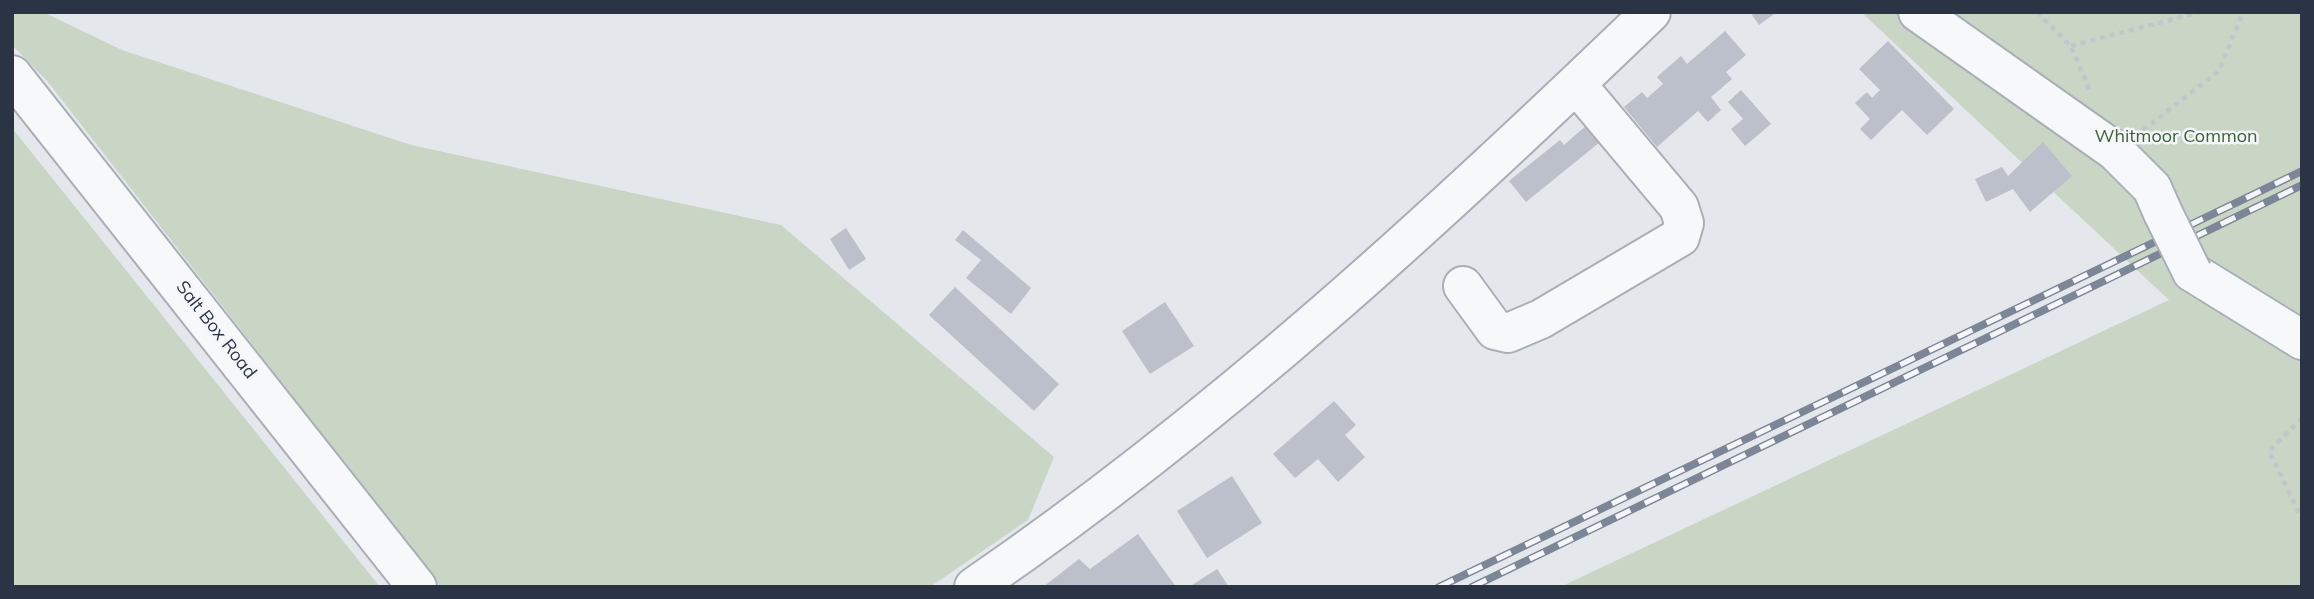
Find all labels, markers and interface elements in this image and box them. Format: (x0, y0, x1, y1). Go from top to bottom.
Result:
park label: Whitmoor Common (2094, 126, 2258, 148)
street label: Salt Box Road (171, 277, 261, 383)

